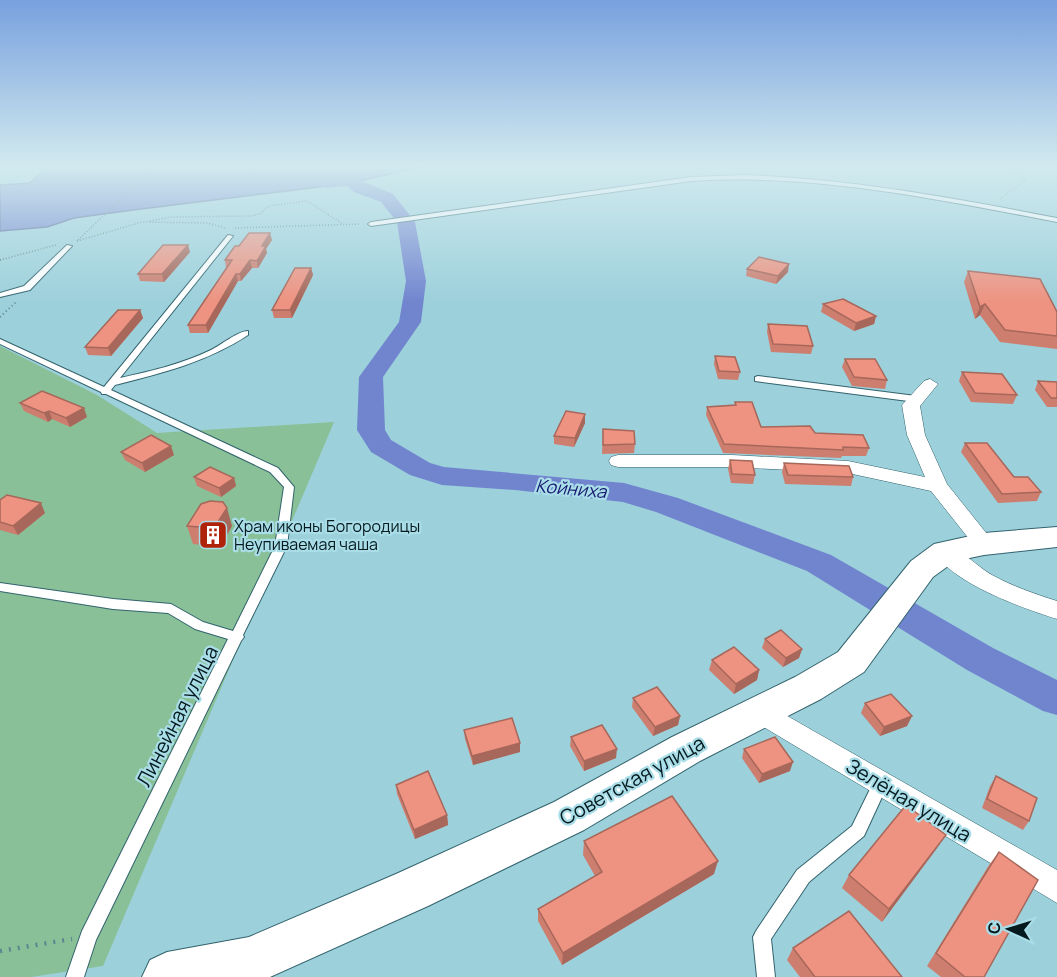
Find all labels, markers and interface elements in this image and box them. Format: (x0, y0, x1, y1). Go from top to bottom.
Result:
water label: Койниха (535, 473, 608, 503)
place label: Храм иконы Богородицы Неупиваемая чаша (234, 515, 420, 555)
building icon: Храм иконы Богородицы Неупиваемая чаша (197, 519, 229, 551)
street label: Линейная улица (130, 641, 224, 791)
street label: Советская улица (555, 729, 709, 831)
street label: Зелёная улица (841, 752, 977, 848)
north arrow (979, 899, 1039, 959)
text: С (983, 921, 1005, 935)

